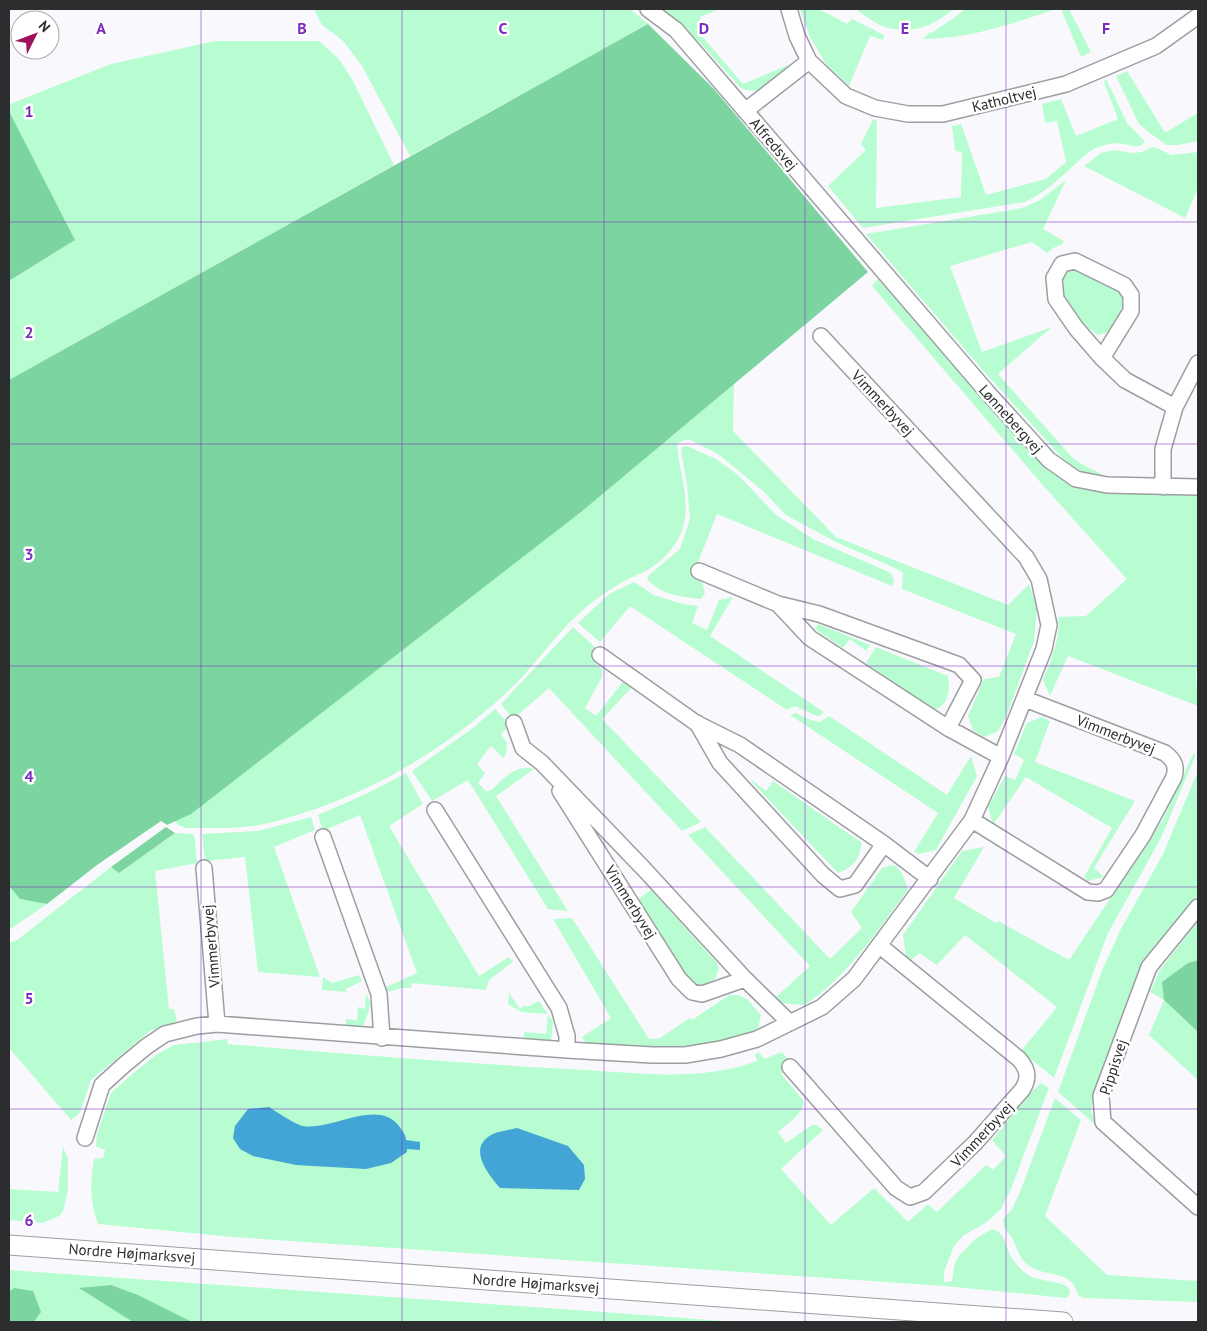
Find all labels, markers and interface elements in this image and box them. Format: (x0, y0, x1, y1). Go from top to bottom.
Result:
north arrow (10, 10, 60, 60)
text: N (35, 17, 54, 36)
text: A (96, 18, 106, 38)
text: B (297, 18, 307, 38)
text: C (499, 18, 508, 38)
text: D (699, 18, 709, 38)
text: E (901, 18, 909, 38)
text: F (1102, 18, 1110, 38)
street label: Katholtvej (970, 82, 1038, 116)
text: 1 (24, 101, 34, 121)
street label: Alfredsvej (746, 114, 802, 174)
text: 2 (24, 322, 34, 342)
street label: Vimmerbyvej (847, 365, 918, 440)
street label: Lønnebergvej (975, 380, 1047, 458)
text: 3 (24, 544, 34, 564)
street label: Vimmerbyvej (1073, 710, 1158, 758)
text: 4 (24, 766, 34, 786)
street label: Vimmerbyvej (600, 861, 661, 942)
street label: Vimmerbyvej (198, 904, 224, 989)
text: 5 (24, 988, 34, 1008)
street label: Pippisvej (1095, 1037, 1131, 1097)
street label: Vimmerbyvej (946, 1097, 1017, 1172)
text: 6 (24, 1210, 34, 1230)
street label: Nordre Højmarksvej (68, 1239, 196, 1267)
street label: Nordre Højmarksvej (472, 1269, 600, 1297)

